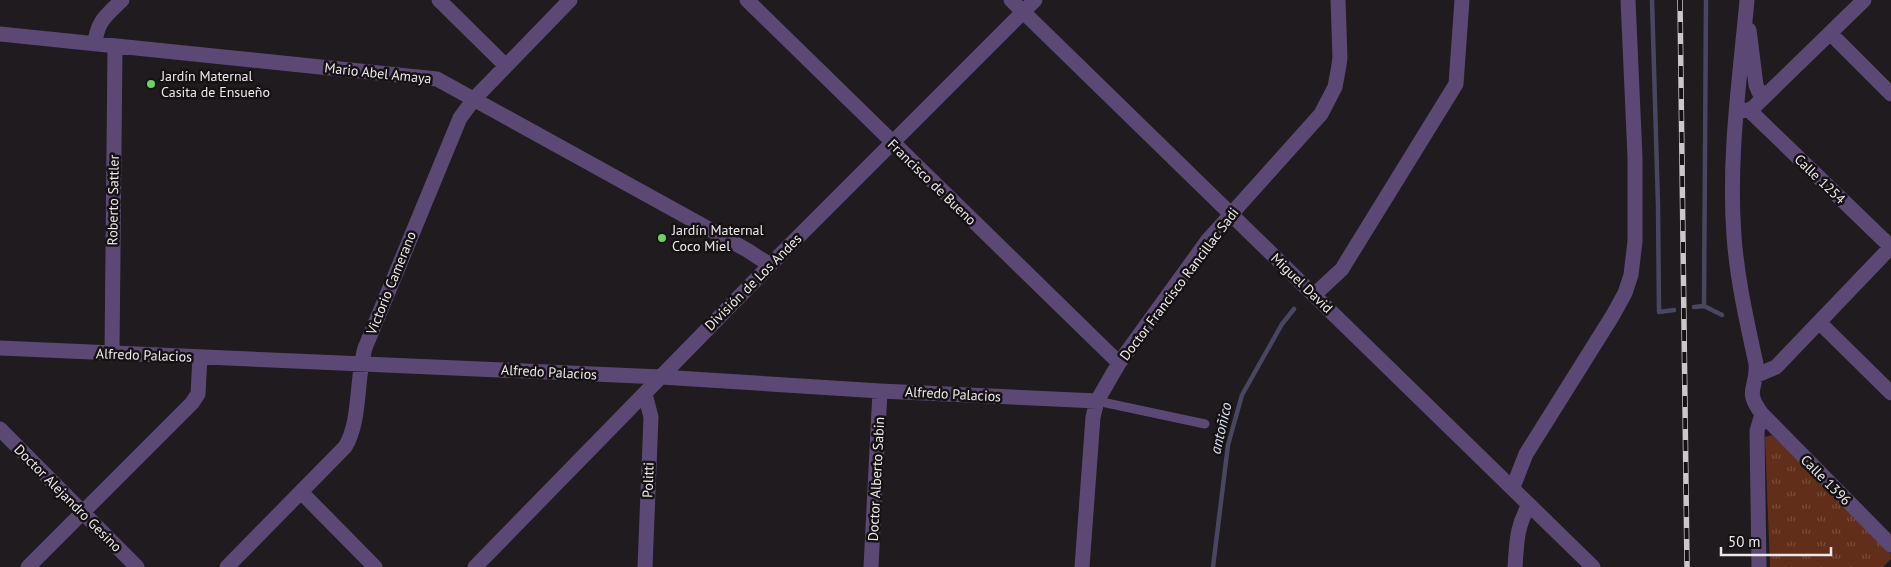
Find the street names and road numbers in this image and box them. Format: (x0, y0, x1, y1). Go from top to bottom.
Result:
street label: Mario Abel Amaya (324, 58, 432, 88)
street label: Francisco de Bueno (884, 135, 980, 229)
street label: Calle 1254 (1791, 150, 1850, 208)
street label: Roberto Sattler (103, 154, 123, 245)
street label: Doctor Francisco Rancillac Sadi (1116, 204, 1242, 364)
street label: Victorio Camerano (362, 229, 420, 338)
street label: División de Los Andes (701, 230, 805, 334)
street label: Miguel David (1267, 249, 1337, 317)
street label: Alfredo Palacios (96, 344, 192, 366)
street label: Alfredo Palacios (501, 360, 598, 384)
street label: Alfredo Palacios (905, 382, 1002, 406)
street label: Doctor Alberto Sabin (864, 416, 888, 542)
street label: Doctor Alejandro Gesino (10, 440, 126, 556)
street label: Calle 1396 (1797, 451, 1855, 509)
street label: Politti (638, 462, 658, 498)

